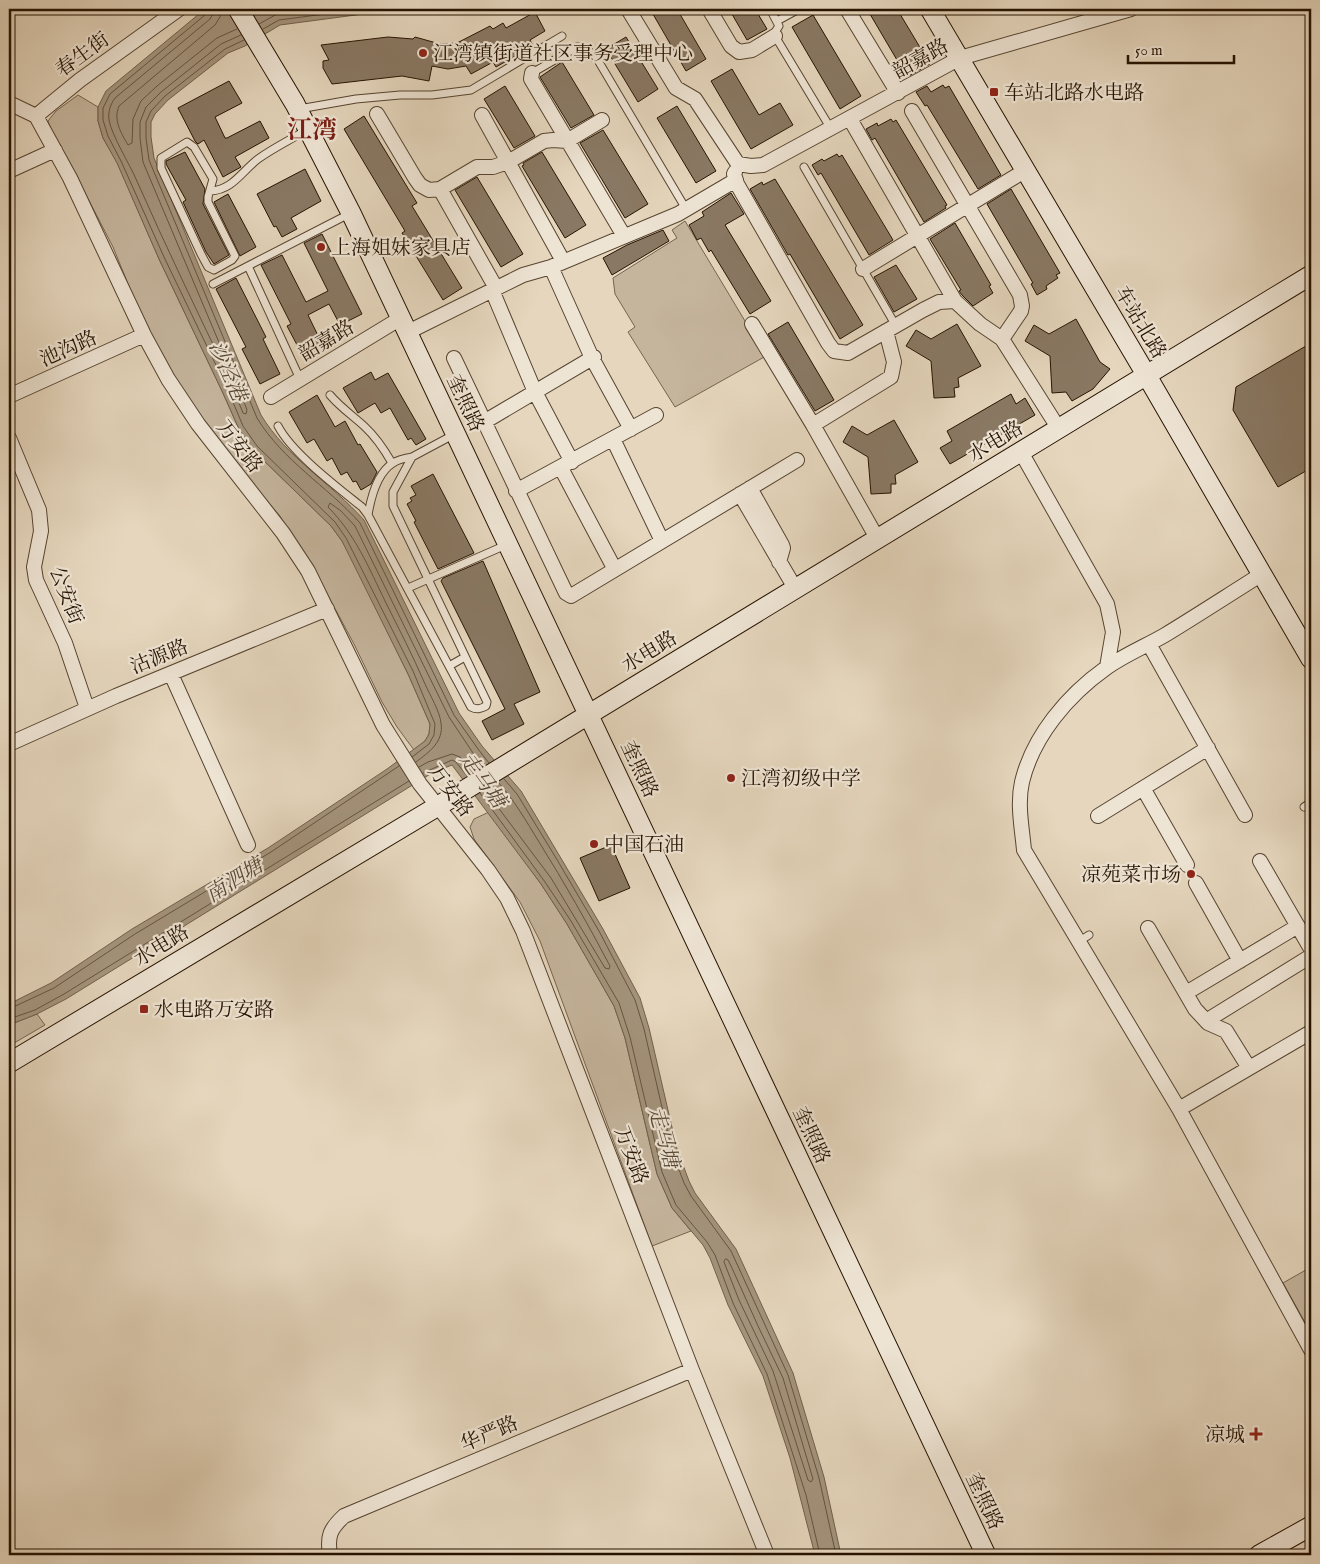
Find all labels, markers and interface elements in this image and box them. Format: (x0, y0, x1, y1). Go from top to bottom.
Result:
street label: 春生街 (51, 27, 114, 83)
scale bar (1128, 32, 1234, 64)
street label: 韶嘉路 (888, 34, 953, 85)
text: 50 m (1135, 41, 1163, 60)
place label: 江湾镇街道社区事务受理中心 (433, 42, 693, 67)
marker: 江湾镇街道社区事务受理中心 (417, 47, 429, 59)
place label: 车站北路水电路 (1004, 81, 1144, 106)
marker: 车站北路水电路 (988, 86, 1000, 98)
district label: 江湾 (287, 115, 337, 147)
place label: 上海姐妹家具店 (331, 236, 471, 261)
marker: 上海姐妹家具店 (315, 241, 327, 253)
street label: 车站北路 (1108, 282, 1171, 363)
street label: 韶嘉路 (295, 315, 359, 367)
street label: 池沟路 (36, 326, 101, 373)
water label: 沙泾港 (201, 337, 253, 409)
street label: 奎照路 (441, 371, 489, 436)
street label: 万安路 (210, 416, 267, 478)
street label: 水电路 (964, 416, 1028, 468)
street label: 公安街 (43, 563, 88, 628)
street label: 水电路 (618, 626, 682, 678)
street label: 沽源路 (127, 635, 192, 680)
street label: 奎照路 (615, 737, 663, 802)
water label: 走马塘 (452, 747, 513, 817)
street label: 万安路 (422, 759, 478, 822)
place label: 江湾初级中学 (741, 767, 861, 792)
marker: 江湾初级中学 (725, 772, 737, 784)
place label: 中国石油 (604, 833, 684, 858)
marker: 中国石油 (588, 838, 600, 850)
water label: 南泗塘 (201, 852, 271, 909)
place label: 凉苑菜市场 (1081, 863, 1181, 888)
marker: 凉苑菜市场 (1185, 868, 1197, 880)
street label: 水电路 (130, 920, 194, 972)
place label: 水电路万安路 (154, 998, 274, 1023)
marker: 水电路万安路 (138, 1003, 150, 1015)
water label: 走马塘 (641, 1103, 685, 1174)
street label: 奎照路 (787, 1103, 835, 1168)
street label: 万安路 (608, 1123, 653, 1188)
street label: 华严路 (457, 1411, 522, 1458)
place label: 凉城 (1205, 1423, 1245, 1448)
marker: 凉城 (1249, 1427, 1263, 1441)
street label: 奎照路 (960, 1469, 1008, 1534)

